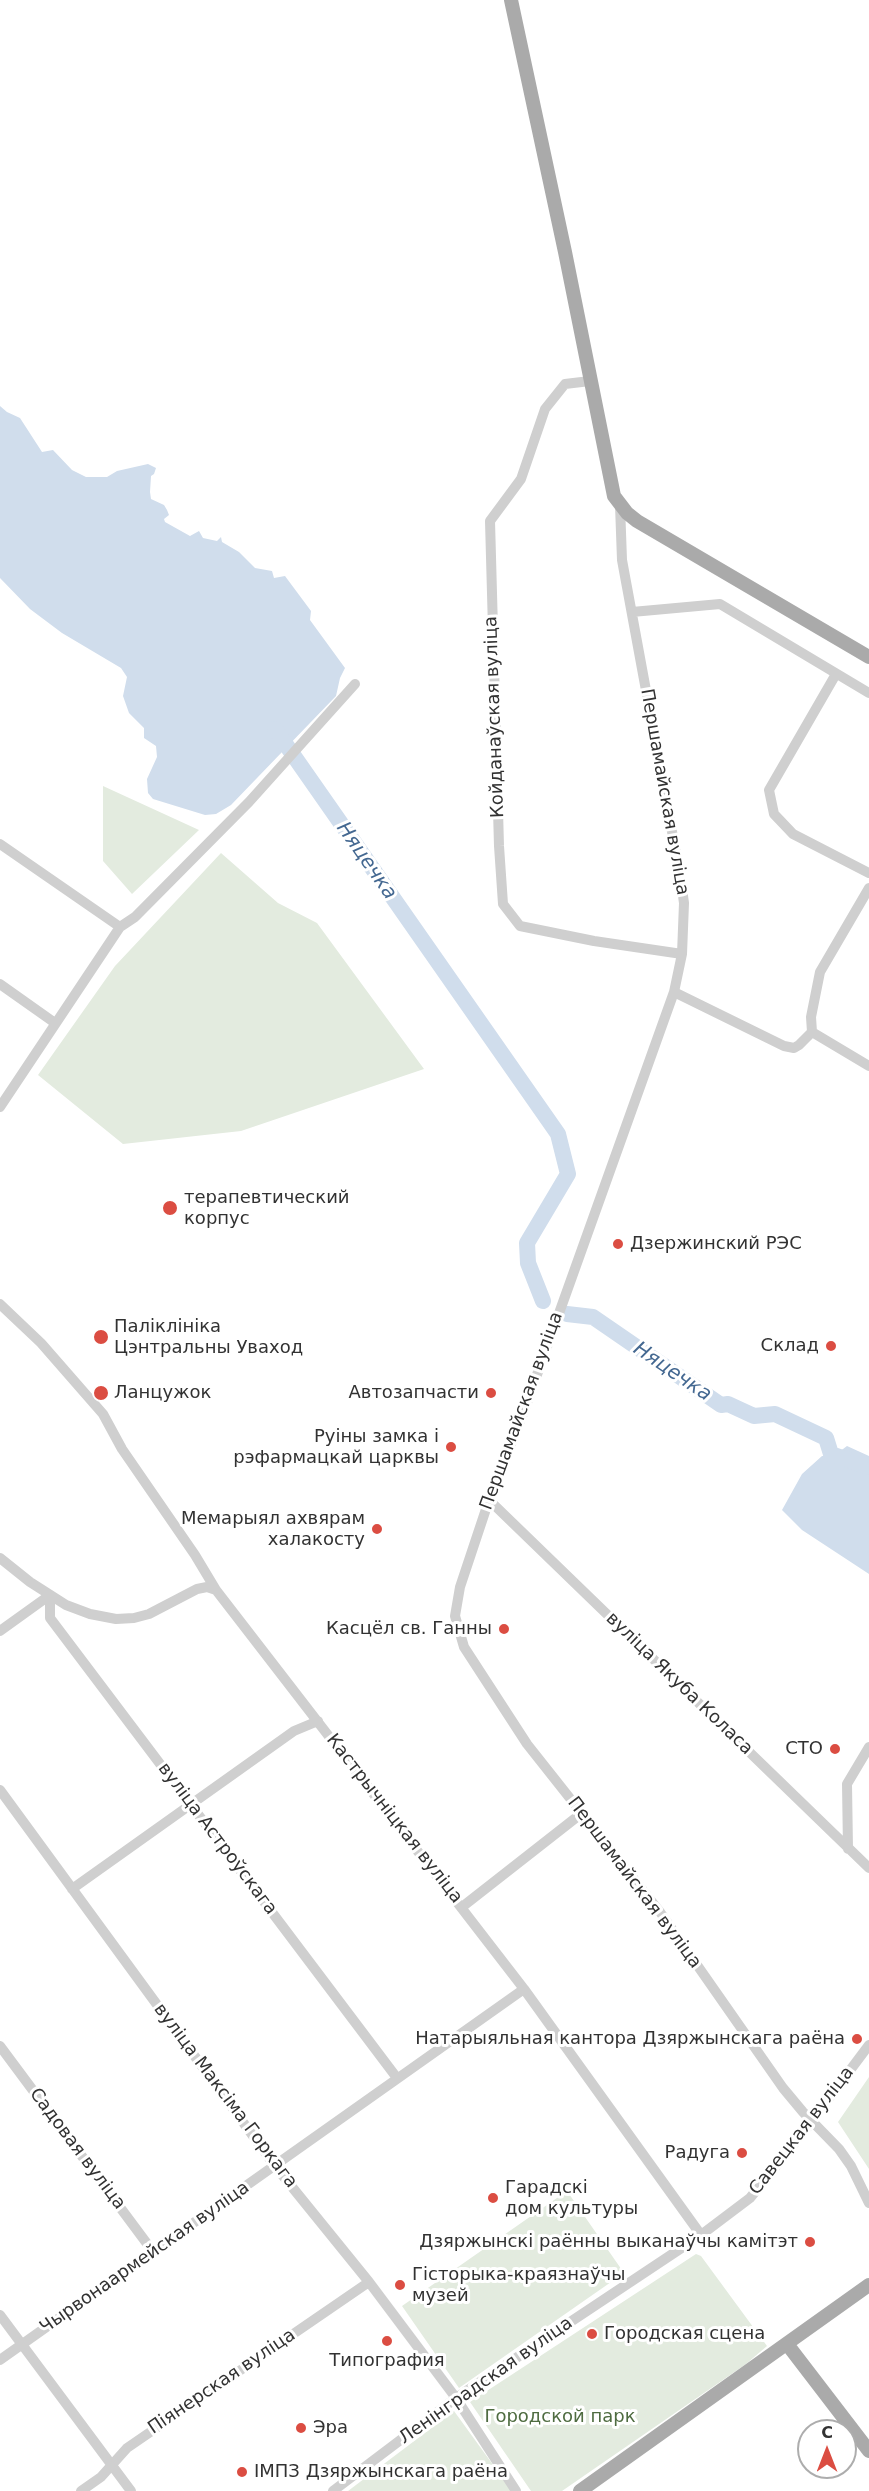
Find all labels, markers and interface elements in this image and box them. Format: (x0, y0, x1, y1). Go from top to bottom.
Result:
street label: Койданаўская вуліца (481, 616, 509, 818)
street label: Першамайская вуліца (635, 687, 693, 897)
water label: Няцечка (331, 818, 401, 904)
place label: терапевтический корпус (184, 1187, 350, 1230)
marker: терапевтический корпус (161, 1199, 179, 1217)
place label: Дзержинский РЭС (630, 1233, 802, 1255)
marker: Дзержинский РЭС (611, 1237, 625, 1251)
street label: Першамайская вуліца (476, 1309, 568, 1513)
place label: Паліклініка Цэнтральны Уваход (114, 1316, 303, 1358)
marker: Паліклініка Цэнтральны Уваход (92, 1328, 110, 1346)
place label: Склад (761, 1335, 819, 1357)
water label: Няцечка (628, 1337, 716, 1407)
marker: Склад (824, 1339, 838, 1353)
place label: Ланцужок (114, 1382, 211, 1404)
place label: Автозапчасти (348, 1382, 479, 1404)
marker: Ланцужок (92, 1384, 110, 1402)
marker: Автозапчасти (484, 1386, 498, 1400)
place label: Руіны замка і рэфармацкай царквы (233, 1426, 439, 1468)
marker: Руіны замка і рэфармацкай царквы (444, 1440, 458, 1454)
place label: Мемарыял ахвярам халакосту (181, 1508, 365, 1550)
marker: Мемарыял ахвярам халакосту (370, 1522, 384, 1536)
street label: вуліца Якуба Коласа (601, 1608, 757, 1760)
place label: Касцёл св. Ганны (326, 1618, 492, 1640)
marker: Касцёл св. Ганны (497, 1622, 511, 1636)
street label: Кастрычніцкая вуліца (321, 1730, 467, 1908)
place label: СТО (785, 1738, 823, 1760)
marker: СТО (828, 1742, 842, 1756)
street label: вуліца Астроўскага (153, 1759, 281, 1919)
street label: Першамайская вуліца (562, 1793, 706, 1973)
street label: вуліца Максіма Горкага (149, 2000, 301, 2192)
place label: Натарыяльная кантора Дзяржынскага раёна (415, 2028, 845, 2050)
marker: Натарыяльная кантора Дзяржынскага раёна (850, 2032, 864, 2046)
street label: Савецкая вуліца (745, 2062, 859, 2200)
street label: Садовая вуліца (24, 2084, 130, 2214)
place label: Радуга (665, 2142, 730, 2164)
marker: Радуга (735, 2146, 749, 2160)
street label: Чырвонаармейская вуліца (36, 2177, 254, 2339)
place label: Гарадскі дом культуры (505, 2177, 638, 2220)
marker: Гарадскі дом культуры (486, 2191, 500, 2205)
place label: Дзяржынскі раённы выканаўчы камітэт (419, 2231, 798, 2253)
marker: Дзяржынскі раённы выканаўчы камітэт (803, 2235, 817, 2249)
place label: Гісторыка-краязнаўчы музей (412, 2264, 625, 2306)
marker: Гісторыка-краязнаўчы музей (393, 2278, 407, 2292)
street label: Ленінградская вуліца (395, 2313, 577, 2449)
place label: Городская сцена (604, 2323, 765, 2345)
street label: Піянерская вуліца (144, 2325, 300, 2439)
marker: Городская сцена (585, 2327, 599, 2341)
marker: Типография (380, 2334, 394, 2348)
place label: Типография (329, 2350, 445, 2372)
park label: Городской парк (484, 2406, 636, 2428)
place label: Эра (313, 2417, 348, 2439)
north arrow (797, 2419, 857, 2479)
marker: Эра (294, 2421, 308, 2435)
text: С (821, 2423, 833, 2442)
place label: ІМПЗ Дзяржынскага раёна (254, 2461, 508, 2483)
marker: ІМПЗ Дзяржынскага раёна (235, 2465, 249, 2479)

